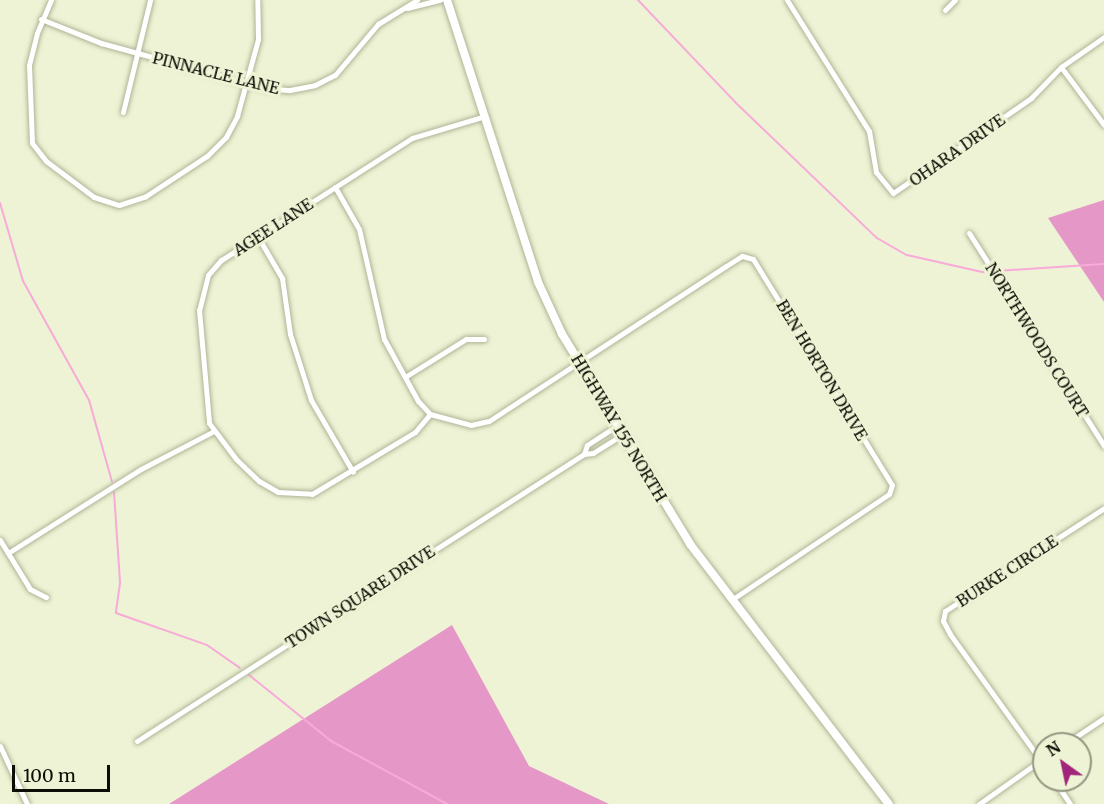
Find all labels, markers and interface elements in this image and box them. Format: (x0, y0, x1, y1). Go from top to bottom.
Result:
street label: PINNACLE LANE (151, 48, 281, 98)
street label: OHARA DRIVE (906, 110, 1008, 190)
street label: AGEE LANE (230, 194, 316, 260)
street label: NORTHWOODS COURT (981, 259, 1093, 421)
street label: BEN HORTON DRIVE (772, 296, 872, 444)
street label: HIGHWAY 155 NORTH (567, 351, 671, 505)
street label: BURKE CIRCLE (953, 531, 1061, 611)
street label: TOWN SQUARE DRIVE (282, 542, 438, 652)
north arrow (1032, 732, 1092, 792)
text: N (1043, 737, 1064, 760)
scale bar (15, 753, 112, 791)
text: 100 m (23, 764, 76, 787)

